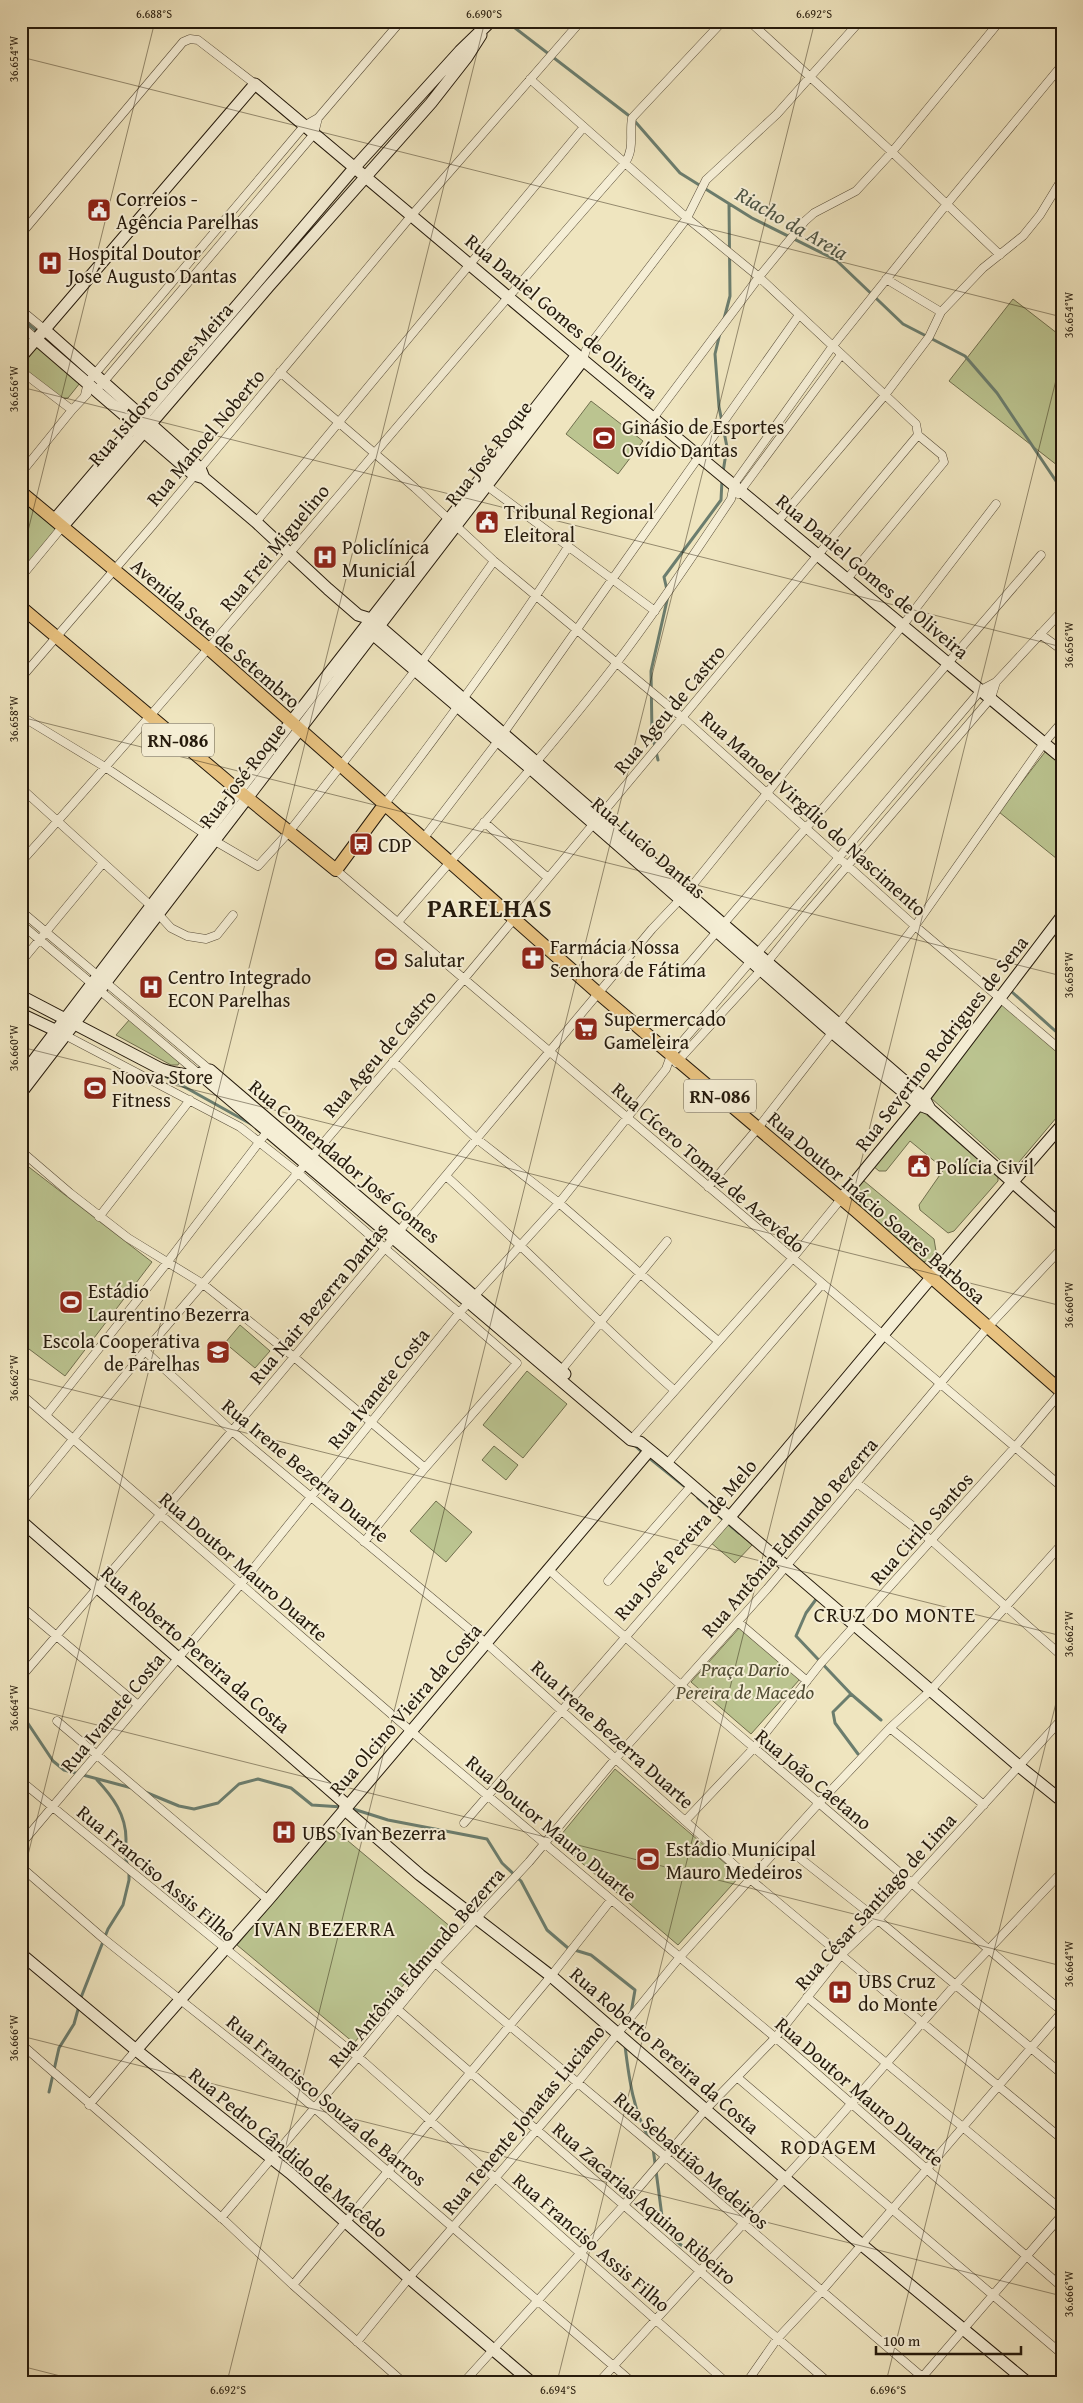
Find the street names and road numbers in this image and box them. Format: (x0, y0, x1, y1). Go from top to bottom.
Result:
street label: Rua Daniel Gomes de Oliveira (459, 226, 665, 406)
street label: Rua Isidoro Gomes Meira (81, 295, 240, 472)
street label: Rua Manoel Noberto (139, 362, 271, 512)
street label: Rua José Roque (438, 394, 538, 512)
street label: Rua Frei Miguelino (212, 477, 336, 617)
street label: Rua Daniel Gomes de Oliveira (770, 486, 976, 666)
street label: Avenida Sete de Setembro (125, 551, 307, 715)
street label: Rua Ageu de Castro (606, 638, 732, 780)
street label: Rua Manoel Virgílio do Nascimento (694, 703, 934, 923)
street label: Rua José Roque (192, 716, 292, 834)
road number: RN-086 (142, 724, 214, 756)
street label: Rua Lucio Dantas (585, 789, 713, 905)
street label: Rua Severino Rodrigues de Sena (847, 928, 1035, 1157)
street label: Rua Ageu de Castro (315, 983, 443, 1123)
street label: Rua Comendador José Gomes (243, 1072, 447, 1250)
street label: Rua Cícero Tomaz de Azevêdo (606, 1075, 812, 1259)
road number: RN-086 (684, 1080, 756, 1112)
street label: Rua Doutor Inácio Soares Barbosa (761, 1104, 993, 1311)
street label: Rua Nair Bezerra Dantas (242, 1216, 394, 1390)
street label: Rua Ivanete Costa (320, 1321, 436, 1455)
street label: Rua Irene Bezerra Duarte (216, 1391, 396, 1549)
street label: Rua Antônia Edmundo Bezerra (694, 1430, 884, 1643)
street label: Rua José Pereira de Melo (607, 1452, 763, 1626)
street label: Rua Cirilo Santos (863, 1465, 979, 1591)
street label: Rua Doutor Mauro Duarte (153, 1484, 335, 1648)
street label: Rua Roberto Pereira da Costa (95, 1558, 297, 1740)
street label: Rua Olcino Vieira da Costa (322, 1616, 488, 1802)
street label: Rua Ivanete Costa (53, 1645, 171, 1778)
street label: Rua Irene Bezerra Duarte (525, 1653, 701, 1815)
street label: Rua João Caetano (749, 1721, 879, 1837)
street label: Rua Doutor Mauro Duarte (460, 1748, 644, 1908)
street label: Rua Franciso Assis Filho (71, 1798, 243, 1948)
street label: Rua César Santiago de Lima (788, 1806, 963, 1996)
street label: Rua Antônia Edmundo Bezerra (321, 1860, 511, 2073)
street label: Rua Roberto Pereira da Costa (564, 1959, 766, 2141)
street label: Rua Francisco Souza de Barros (221, 2007, 433, 2193)
street label: Rua Doutor Mauro Duarte (769, 2009, 951, 2173)
street label: Rua Tenente Jonatas Luciano (435, 2017, 611, 2221)
street label: Rua Pedro Cândido de Macêdo (183, 2060, 395, 2244)
street label: Rua Sebastião Medeiros (608, 2084, 776, 2236)
street label: Rua Zacarias Aquino Ribeiro (547, 2115, 743, 2291)
street label: Rua Franciso Assis Filho (507, 2165, 677, 2319)

